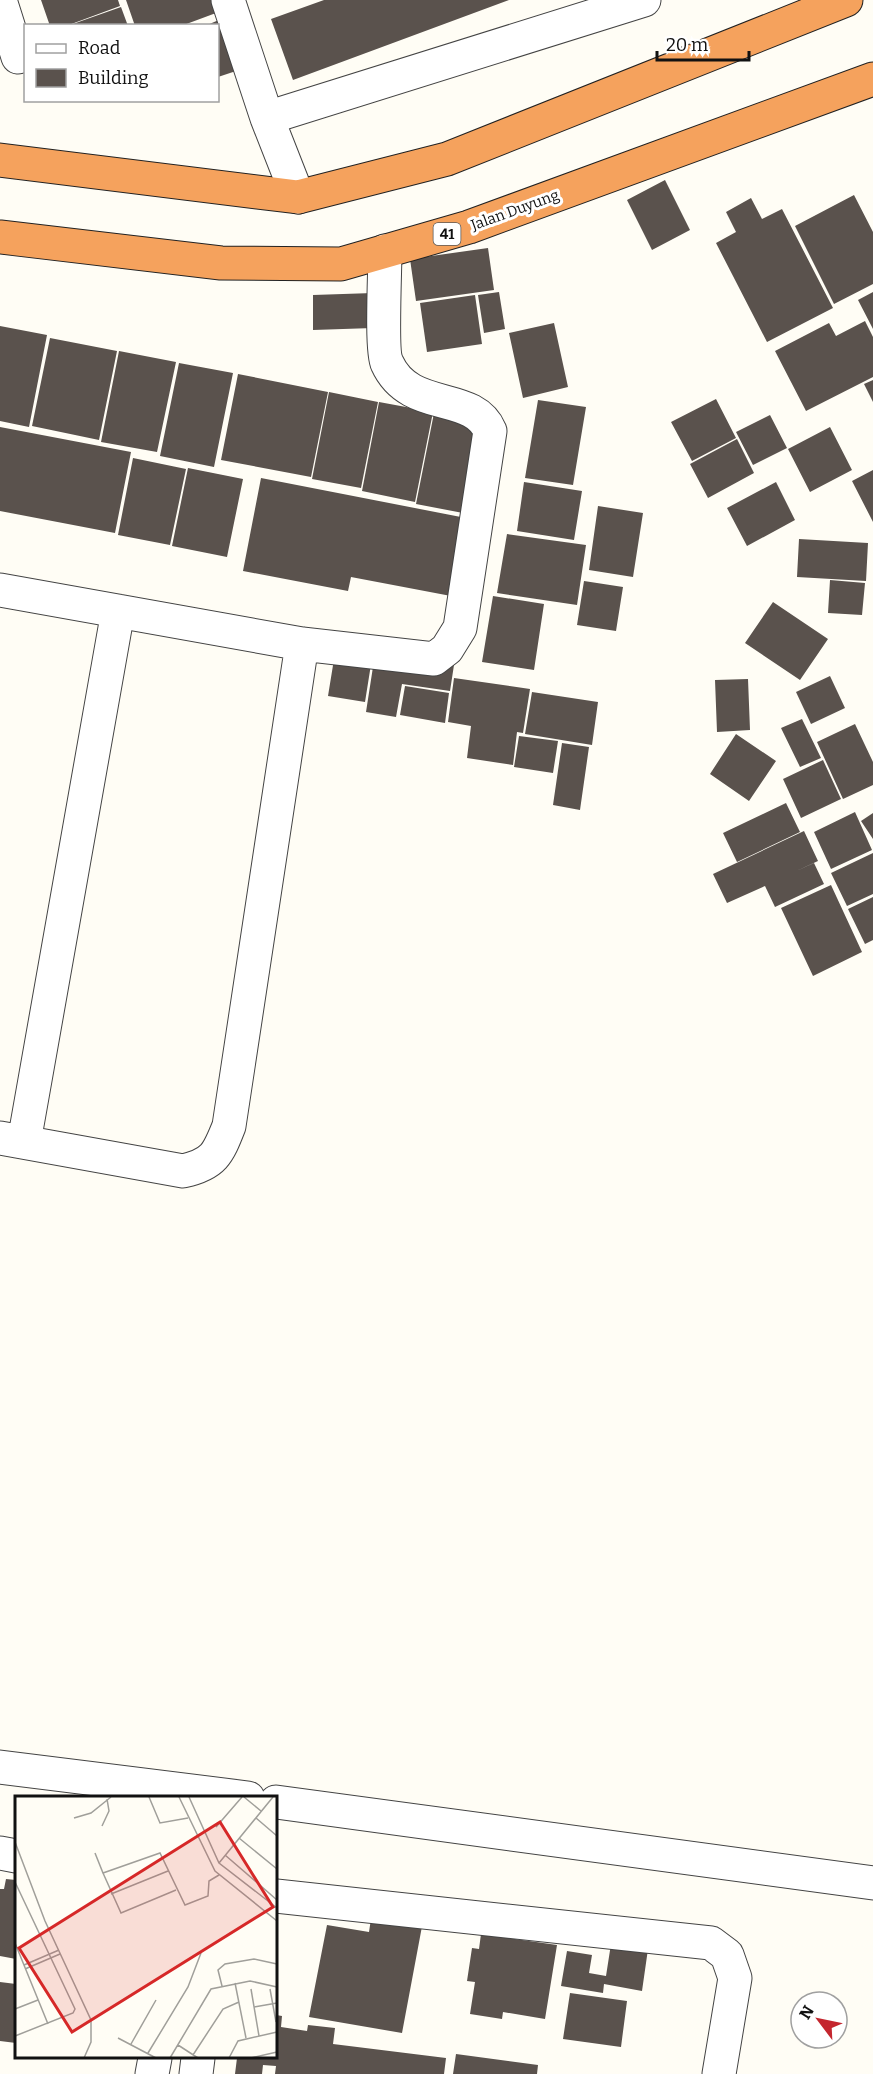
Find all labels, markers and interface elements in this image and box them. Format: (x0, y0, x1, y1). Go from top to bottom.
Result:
legend (24, 24, 219, 102)
scale bar (657, 24, 748, 62)
text: 20 m (666, 34, 708, 56)
text: Road (78, 37, 121, 59)
text: Building (78, 67, 149, 89)
street label: Jalan Duyung (468, 186, 562, 235)
road number: 41 (434, 223, 460, 245)
inset map (15, 1796, 278, 2059)
north arrow (789, 1990, 849, 2050)
text: N (795, 2002, 818, 2023)

